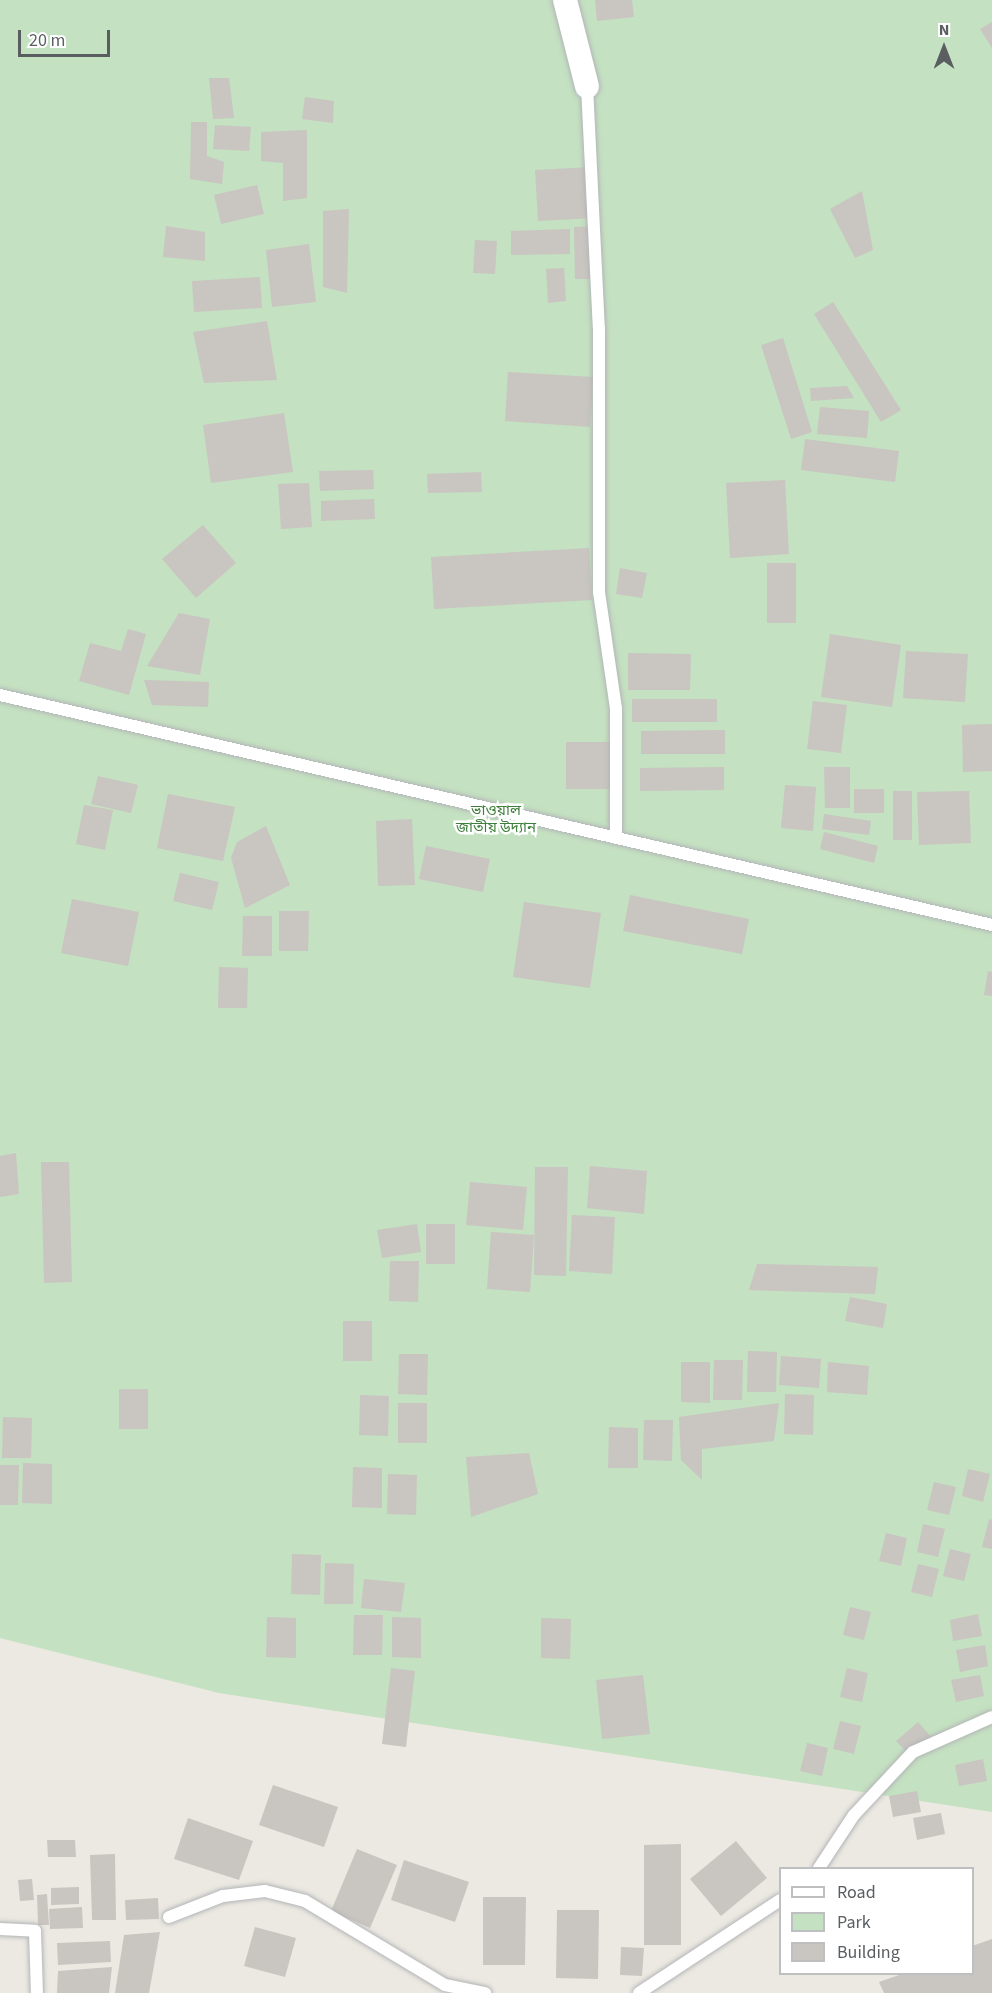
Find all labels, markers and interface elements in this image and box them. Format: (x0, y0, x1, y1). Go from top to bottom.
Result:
scale bar (21, 18, 112, 56)
north arrow (914, 18, 974, 78)
text: N (939, 19, 949, 41)
text: 20 m (29, 28, 65, 53)
park label: ভাওয়াল জাতীয় উদ্যান (456, 801, 536, 836)
legend (779, 1867, 974, 1975)
text: Road (837, 1880, 876, 1905)
text: Park (837, 1910, 871, 1935)
text: Building (837, 1940, 900, 1965)

